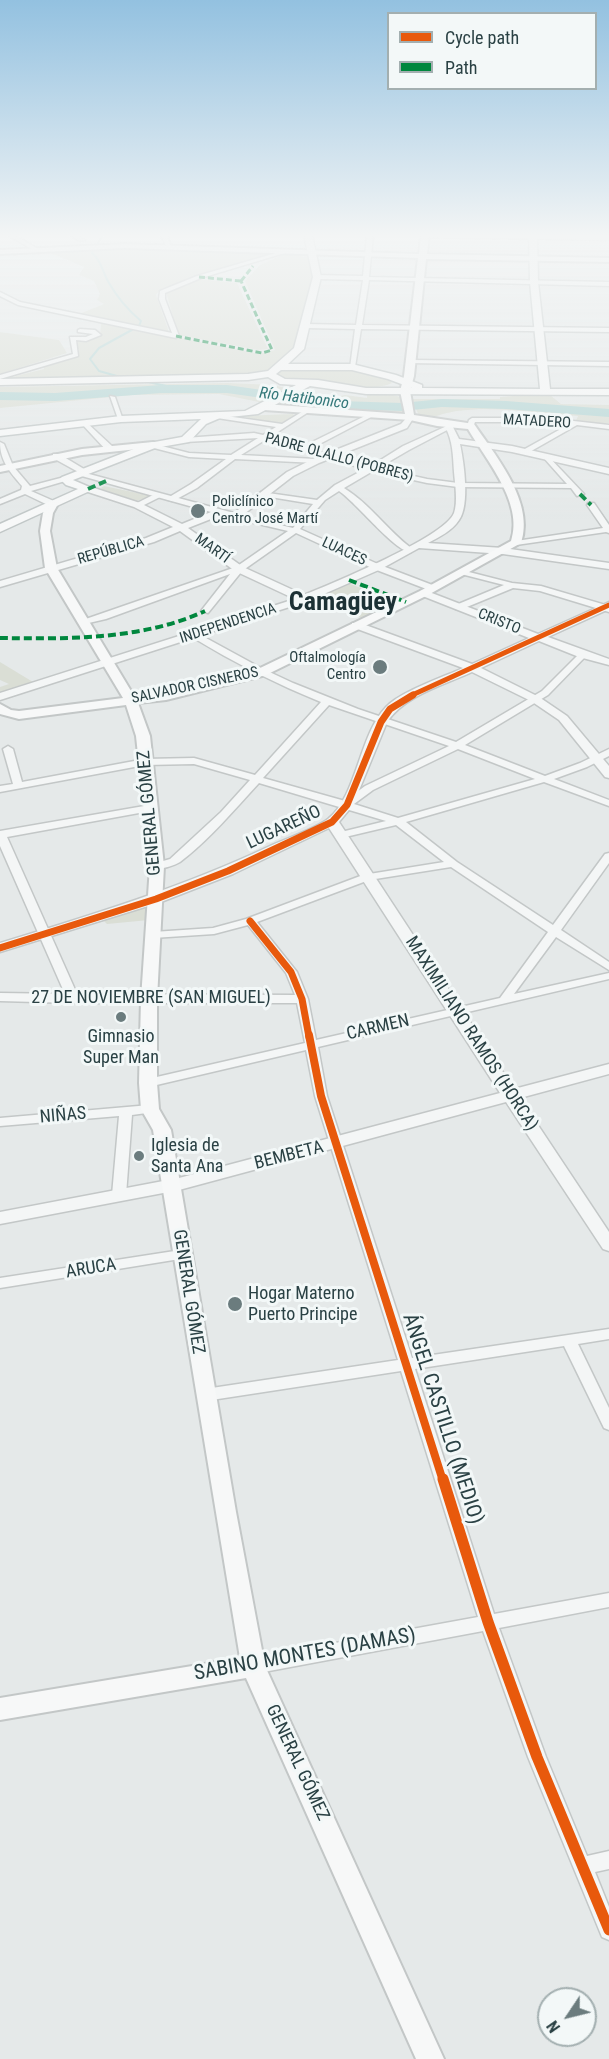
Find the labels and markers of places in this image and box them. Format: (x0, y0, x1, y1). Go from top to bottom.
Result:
place label: Policlínico Centro José Martí (212, 493, 318, 528)
marker: Policlínico Centro José Martí (189, 502, 207, 520)
place label: Oftalmología Centro (289, 649, 366, 684)
marker: Oftalmología Centro (371, 658, 389, 676)
marker: Gimnasio Super Man (114, 1010, 128, 1024)
place label: Gimnasio Super Man (83, 1026, 159, 1068)
place label: Iglesia de Santa Ana (151, 1135, 223, 1178)
marker: Iglesia de Santa Ana (132, 1149, 146, 1163)
place label: Hogar Materno Puerto Principe (248, 1283, 357, 1326)
marker: Hogar Materno Puerto Principe (226, 1295, 244, 1313)

